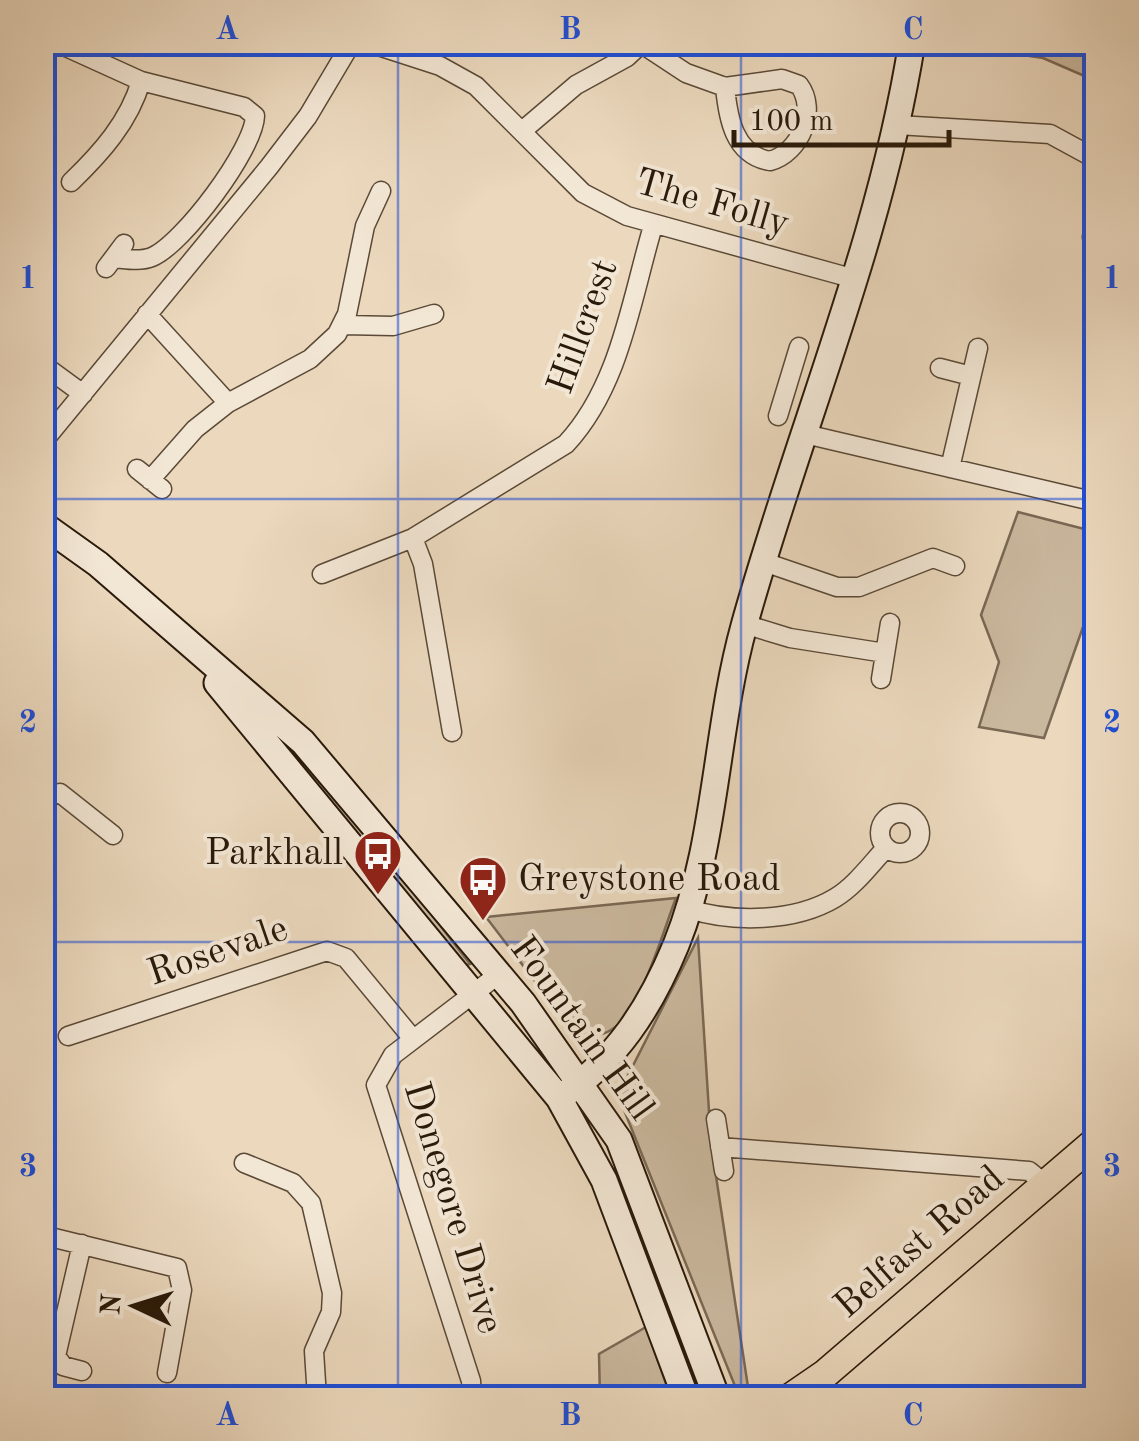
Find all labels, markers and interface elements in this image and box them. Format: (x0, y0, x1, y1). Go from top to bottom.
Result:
text: A (215, 15, 239, 47)
text: B (559, 15, 581, 47)
text: C (902, 15, 924, 47)
scale bar (734, 85, 949, 147)
text: 100 m (749, 107, 833, 137)
street label: The Folly (631, 164, 793, 244)
street label: Hillcrest (542, 255, 626, 399)
text: 1 (19, 264, 37, 296)
text: 1 (1103, 264, 1121, 296)
text: 2 (19, 708, 37, 740)
text: 2 (1103, 708, 1121, 740)
bus stop icon: Parkhall (352, 828, 404, 896)
place label: Parkhall (205, 835, 343, 873)
bus stop icon: Greystone Road (457, 854, 509, 922)
place label: Greystone Road (518, 861, 781, 899)
street label: Rosevale (143, 910, 293, 994)
street label: Fountain Hill (502, 930, 660, 1128)
street label: Donegore Drive (396, 1078, 508, 1338)
text: 3 (19, 1152, 37, 1184)
text: 3 (1103, 1152, 1121, 1184)
street label: Belfast Road (828, 1160, 1012, 1326)
north arrow (85, 1256, 185, 1356)
text: N (98, 1292, 128, 1316)
text: A (215, 1401, 239, 1433)
text: B (559, 1401, 581, 1433)
text: C (902, 1401, 924, 1433)

